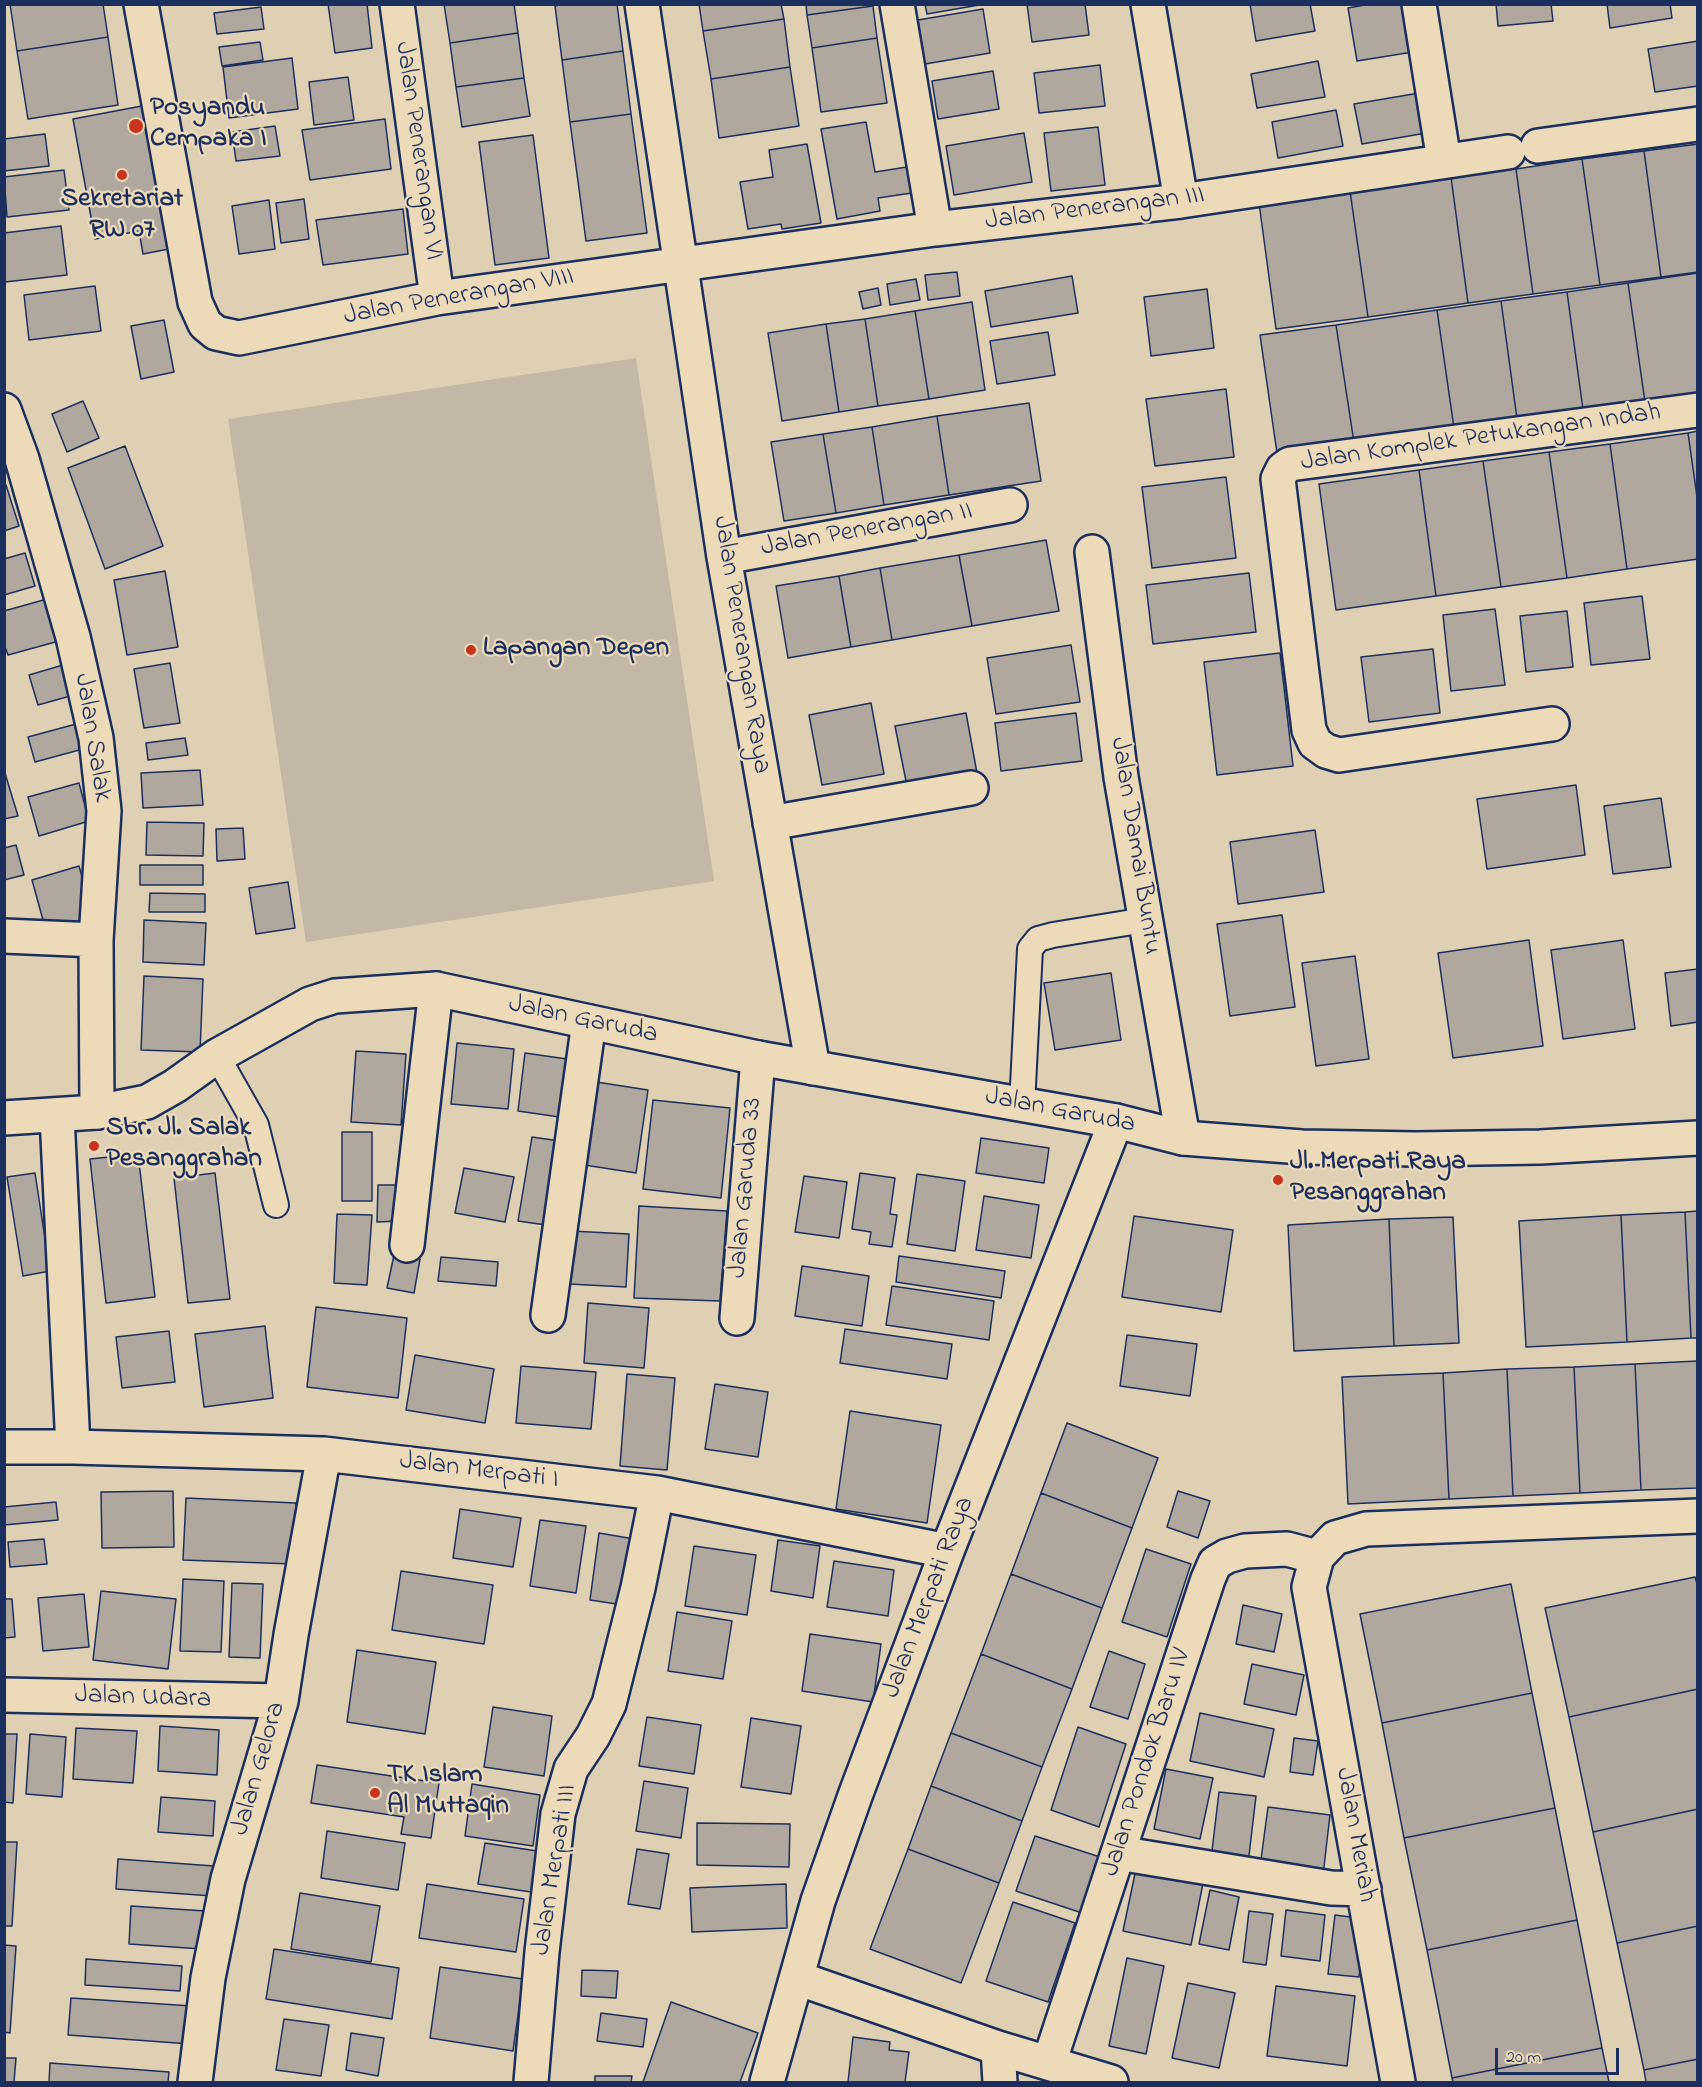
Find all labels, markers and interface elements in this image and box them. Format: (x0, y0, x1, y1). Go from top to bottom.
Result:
street label: Jalan Penerangan VI (386, 40, 448, 262)
place label: Posyandu Cempaka I (150, 94, 267, 157)
marker: Posyandu Cempaka I (127, 117, 145, 135)
marker: Sekretariat RW 07 (115, 168, 129, 182)
street label: Jalan Penerangan III (984, 180, 1206, 240)
place label: Sekretariat RW 07 (61, 185, 183, 248)
street label: Jalan Penerangan VIII (341, 262, 577, 334)
street label: Jalan Komplek Petukangan Indah (1299, 398, 1663, 480)
street label: Jalan Penerangan II (759, 496, 975, 566)
street label: Jalan Penerangan Raya (704, 514, 776, 776)
place label: Lapangan Depen (483, 634, 669, 666)
marker: Lapangan Depen (464, 643, 478, 657)
street label: Jalan Salak (65, 671, 117, 805)
street label: Jalan Damai Buntu (1101, 735, 1167, 957)
street label: Jalan Garuda (505, 989, 661, 1053)
street label: Jalan Garuda (982, 1082, 1138, 1142)
street label: Jalan Garuda 33 (723, 1096, 771, 1280)
place label: Sbr. Jl. Salak Pesanggrahan (106, 1114, 262, 1177)
marker: Sbr. Jl. Salak Pesanggrahan (87, 1139, 101, 1153)
place label: Jl. Merpati Raya Pesanggrahan (1290, 1148, 1466, 1211)
marker: Jl. Merpati Raya Pesanggrahan (1271, 1173, 1285, 1187)
street label: Jalan Merpati I (398, 1446, 560, 1498)
street label: Jalan Merpati Raya (877, 1493, 983, 1703)
street label: Jalan Pondok Baru IV (1096, 1645, 1200, 1881)
street label: Jalan Udara (74, 1680, 212, 1718)
street label: Jalan Gelora (225, 1698, 295, 1840)
place label: TK Islam Al Muttaqin (387, 1761, 509, 1824)
street label: Jalan Meriah (1326, 1765, 1382, 1905)
street label: Jalan Merpati III (526, 1782, 586, 1958)
marker: TK Islam Al Muttaqin (368, 1786, 382, 1800)
scale bar (1498, 2036, 1622, 2074)
text: 20 m (1506, 2045, 1541, 2071)

